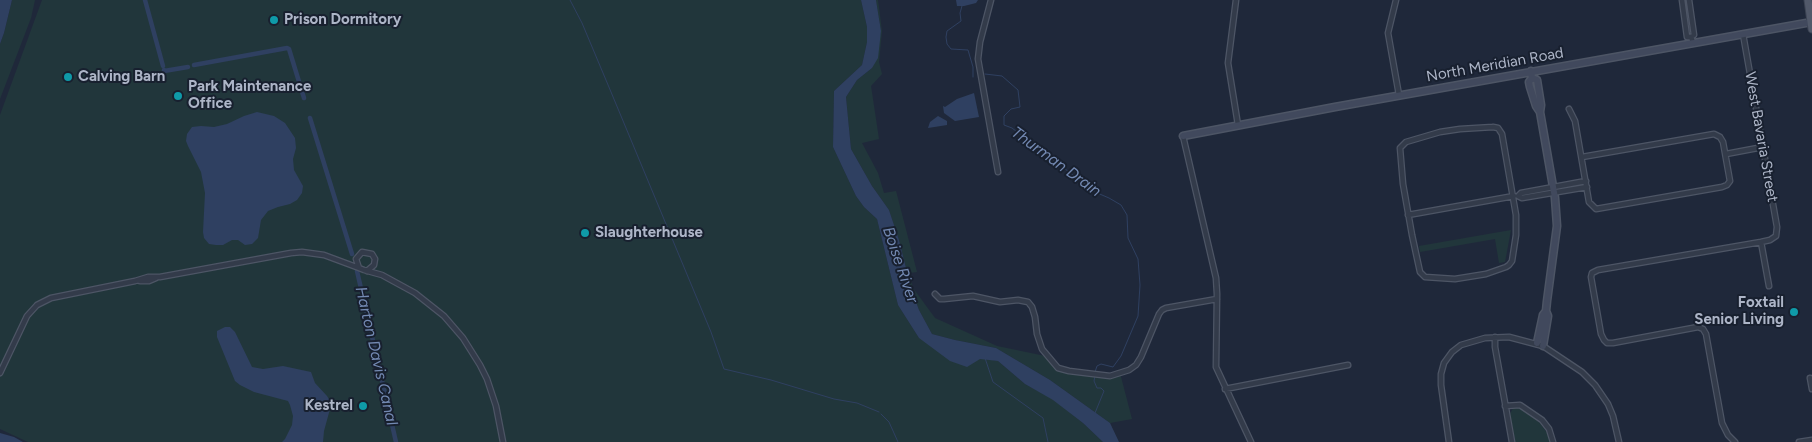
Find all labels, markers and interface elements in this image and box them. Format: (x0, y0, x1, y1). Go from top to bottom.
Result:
place label: Prison Dormitory (284, 11, 401, 29)
marker: Prison Dormitory (268, 14, 280, 26)
street label: North Meridian Road (1425, 44, 1565, 86)
place label: Calving Barn (78, 68, 165, 86)
street label: West Bavaria Street (1741, 70, 1781, 204)
marker: Calving Barn (62, 71, 74, 83)
place label: Park Maintenance Office (188, 78, 311, 113)
marker: Park Maintenance Office (172, 90, 184, 102)
water label: Thurman Drain (1007, 123, 1105, 201)
place label: Slaughterhouse (595, 224, 703, 242)
water label: Boise River (878, 224, 922, 306)
marker: Slaughterhouse (579, 227, 591, 239)
water label: Harton Davis Canal (351, 285, 401, 427)
place label: Foxtail Senior Living (1694, 294, 1784, 329)
marker: Foxtail Senior Living (1788, 306, 1800, 318)
place label: Kestrel (304, 397, 353, 415)
marker: Kestrel (357, 400, 369, 412)

